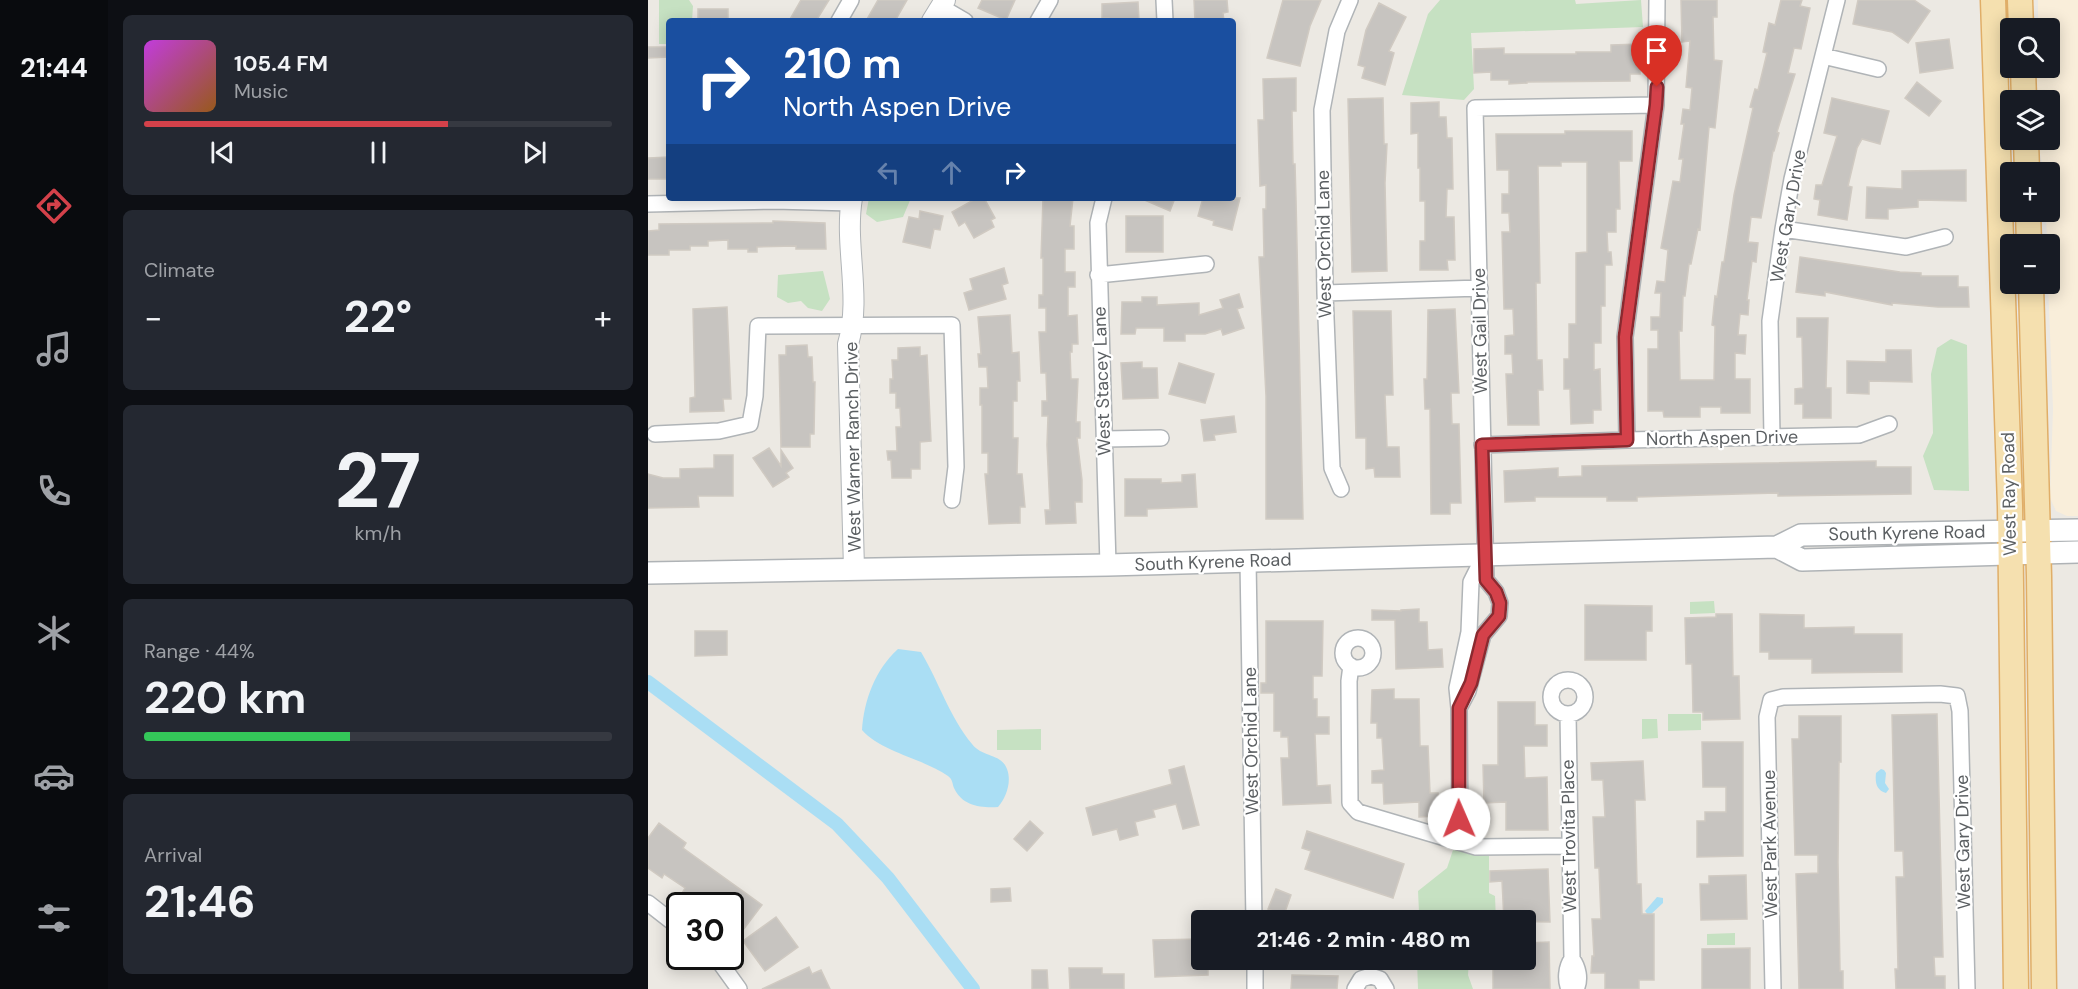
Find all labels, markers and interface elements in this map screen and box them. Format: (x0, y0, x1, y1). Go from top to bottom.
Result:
map controls (2000, 18, 2060, 294)
button: search (2000, 18, 2060, 78)
pin (1631, 25, 1682, 87)
icon: arrive (1640, 34, 1673, 67)
text: 210 m (783, 36, 901, 91)
icon: right (684, 42, 762, 120)
text: 105.4 FM (234, 49, 328, 78)
text: 21:44 (20, 50, 88, 85)
text: Music (234, 78, 289, 104)
text: North Aspen Drive (783, 89, 1011, 124)
button: layers (2000, 90, 2060, 150)
icon: previous (206, 136, 239, 169)
icon: pause (362, 136, 395, 169)
icon: next (518, 136, 551, 169)
street label: West Gary Drive (1764, 148, 1812, 284)
icon: left (872, 156, 905, 189)
icon: ahead (935, 156, 968, 189)
icon: right (998, 156, 1031, 189)
button: + (2000, 162, 2060, 222)
street label: West Orchid Lane (1311, 170, 1337, 318)
icon: directions (33, 185, 75, 227)
button: − (2000, 234, 2060, 294)
text: Climate (144, 257, 215, 283)
street label: West Gail Drive (1467, 268, 1493, 394)
text: 22° (344, 287, 412, 346)
text: − (144, 296, 162, 339)
text: + (594, 296, 612, 339)
street label: West Stacey Lane (1087, 306, 1117, 456)
icon: music (33, 328, 75, 370)
street label: West Warner Ranch Drive (839, 341, 867, 553)
street label: North Aspen Drive (1646, 425, 1798, 451)
text: 27 (335, 430, 421, 531)
street label: West Ray Road (1996, 432, 2022, 556)
icon: phone (33, 470, 75, 512)
text: km/h (354, 520, 402, 546)
street label: South Kyrene Road (1828, 520, 1986, 546)
street label: South Kyrene Road (1134, 547, 1292, 577)
icon: climate (33, 612, 75, 654)
text: Range · 44% (144, 638, 255, 664)
street label: West Orchid Lane (1238, 667, 1264, 815)
text: 220 km (144, 668, 306, 727)
icon: car (33, 755, 75, 797)
street label: West Trovita Place (1556, 759, 1582, 913)
street label: West Park Avenue (1757, 769, 1783, 919)
street label: West Gary Drive (1950, 774, 1976, 910)
position arrow (1427, 787, 1491, 851)
text: Arrival (144, 842, 202, 868)
text: 21:46 (144, 872, 256, 931)
speed limit sign: 30 (666, 892, 744, 970)
icon: filters (33, 897, 75, 939)
text: 21:46 · 2 min · 480 m (1256, 925, 1471, 954)

